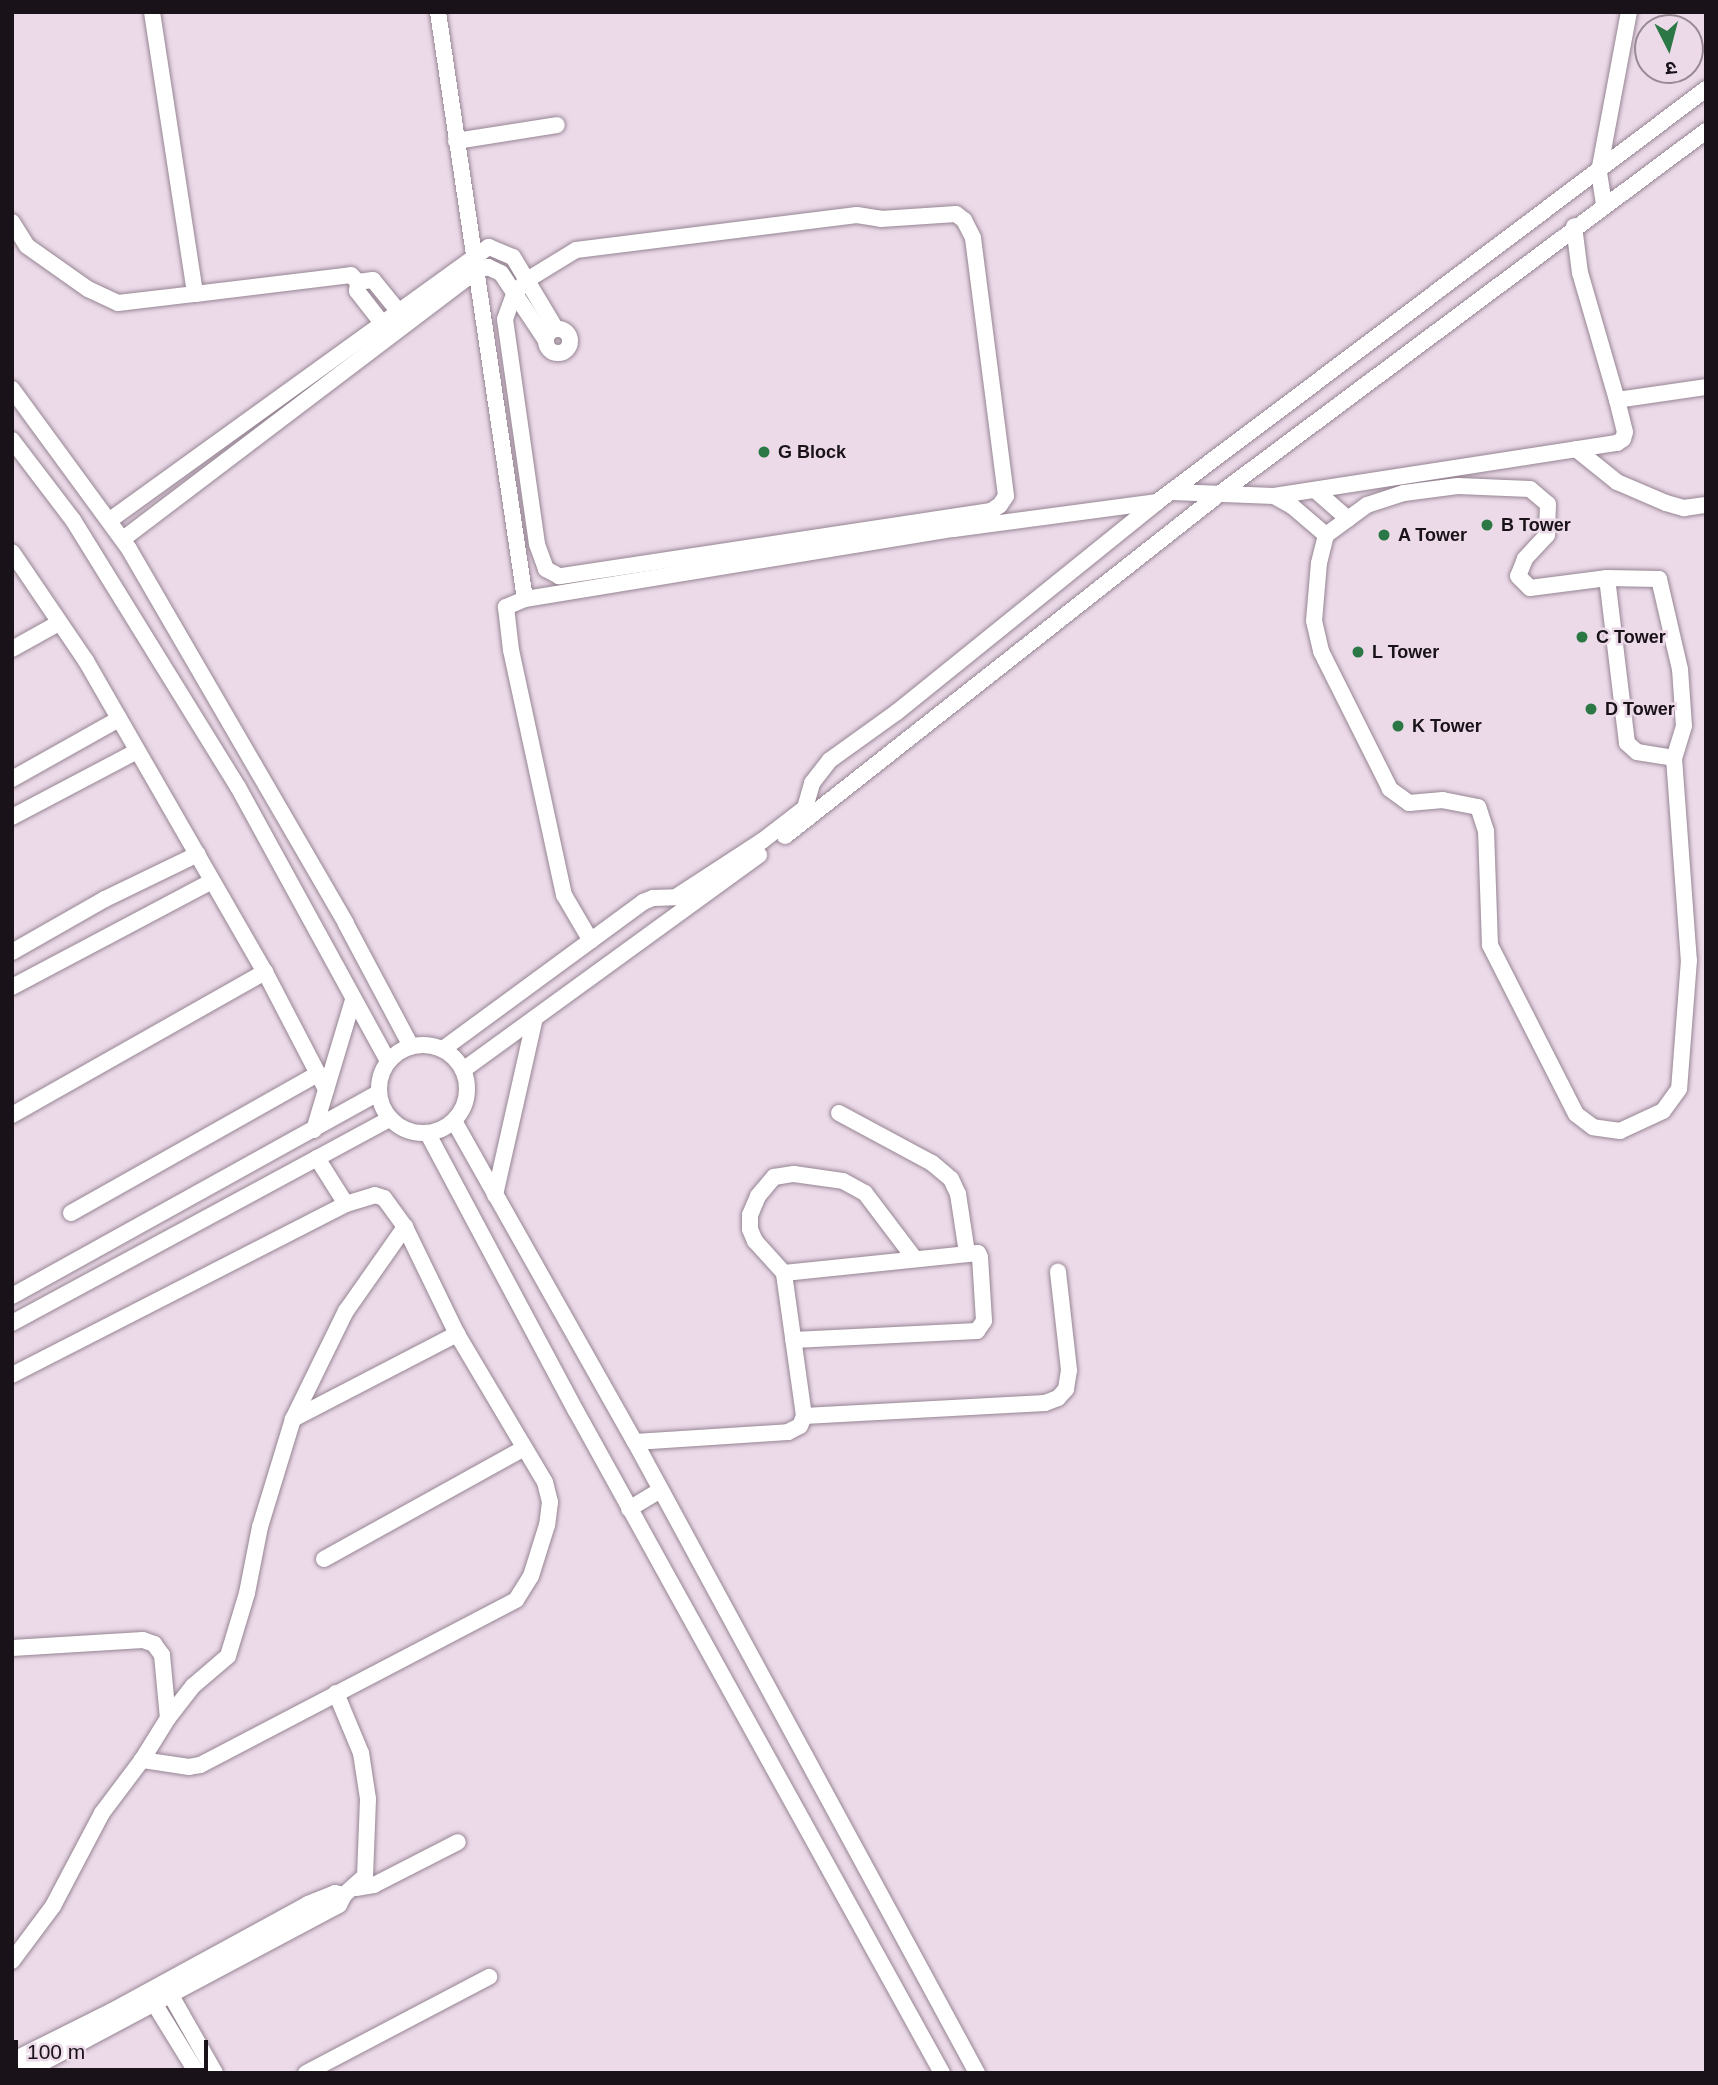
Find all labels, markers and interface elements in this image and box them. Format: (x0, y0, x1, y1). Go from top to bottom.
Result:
north arrow (1634, 14, 1704, 84)
text: उ (1664, 57, 1678, 79)
place label: G Block (778, 441, 846, 463)
marker: G Block (756, 444, 772, 460)
place label: B Tower (1501, 514, 1571, 536)
marker: B Tower (1479, 517, 1495, 533)
place label: A Tower (1398, 524, 1468, 546)
marker: A Tower (1376, 527, 1392, 543)
place label: C Tower (1596, 626, 1666, 648)
marker: C Tower (1574, 629, 1590, 645)
place label: L Tower (1372, 641, 1440, 663)
marker: L Tower (1350, 644, 1366, 660)
place label: D Tower (1605, 698, 1675, 720)
marker: D Tower (1583, 701, 1599, 717)
place label: K Tower (1412, 715, 1482, 737)
marker: K Tower (1390, 718, 1406, 734)
scale bar (18, 2025, 212, 2070)
text: 100 m (27, 2040, 85, 2063)

